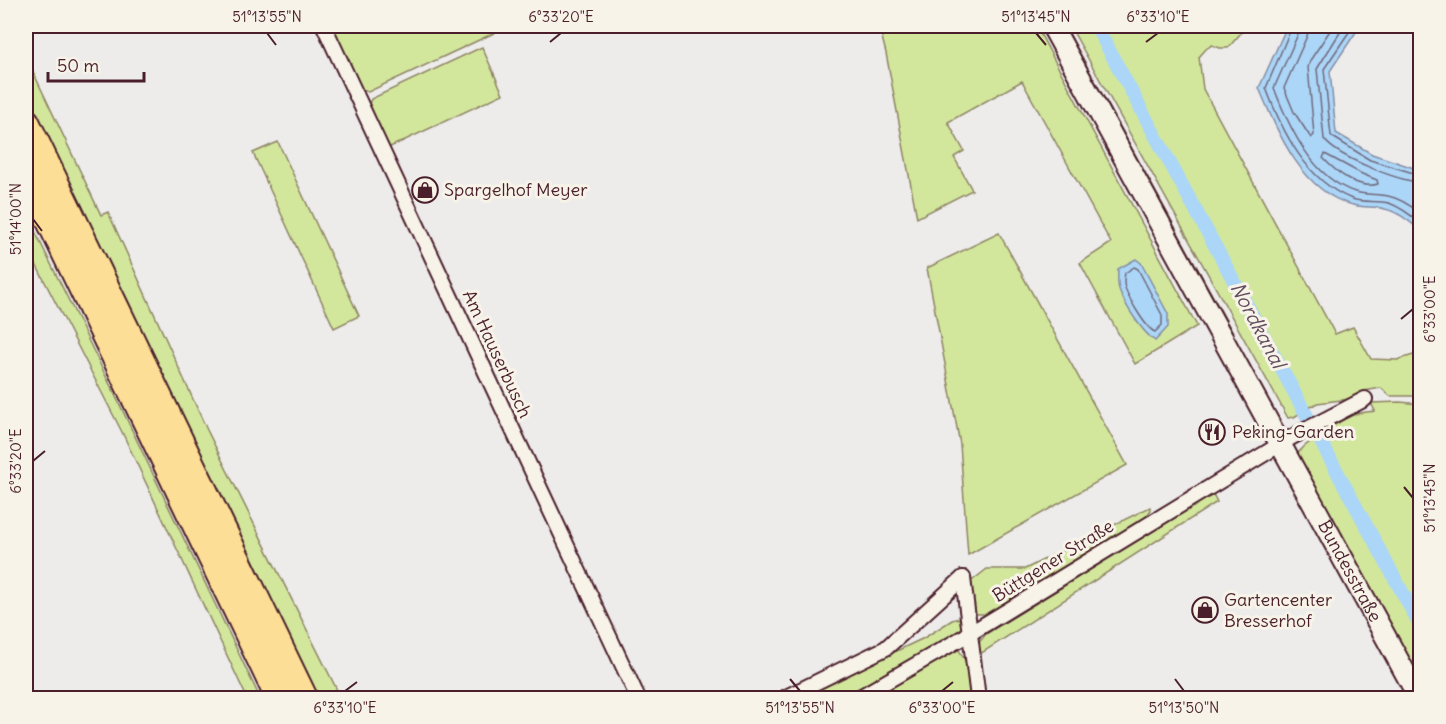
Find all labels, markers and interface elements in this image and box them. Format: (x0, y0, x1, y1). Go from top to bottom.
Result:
text: 51°13'55"N (232, 7, 302, 26)
text: 6°33'20"E (528, 7, 594, 26)
text: 51°13'45"N (1001, 7, 1071, 26)
text: 6°33'10"E (1126, 7, 1190, 26)
scale bar (48, 45, 144, 83)
text: 50 m (57, 54, 99, 77)
shop icon: Spargelhof Meyer (410, 175, 440, 205)
place label: Spargelhof Meyer (444, 178, 588, 201)
text: 51°14'00"N (6, 183, 25, 255)
text: 6°33'00"E (1420, 275, 1439, 343)
water label: Nordkanal (1225, 278, 1293, 374)
street label: Am Hauserbusch (458, 286, 537, 421)
restaurant icon: Peking-Garden (1197, 417, 1227, 447)
place label: Peking-Garden (1232, 420, 1354, 443)
text: 6°33'20"E (6, 428, 25, 494)
text: 51°13'45"N (1420, 463, 1439, 533)
street label: Büttgener Straße (988, 514, 1118, 607)
street label: Bundesstraße (1313, 516, 1387, 626)
place label: Gartencenter Bresserhof (1224, 588, 1333, 632)
shop icon: Gartencenter Bresserhof (1190, 595, 1220, 625)
text: 6°33'10"E (313, 698, 377, 717)
text: 51°13'55"N (765, 698, 835, 717)
text: 6°33'00"E (908, 698, 976, 717)
text: 51°13'50"N (1149, 698, 1219, 717)

